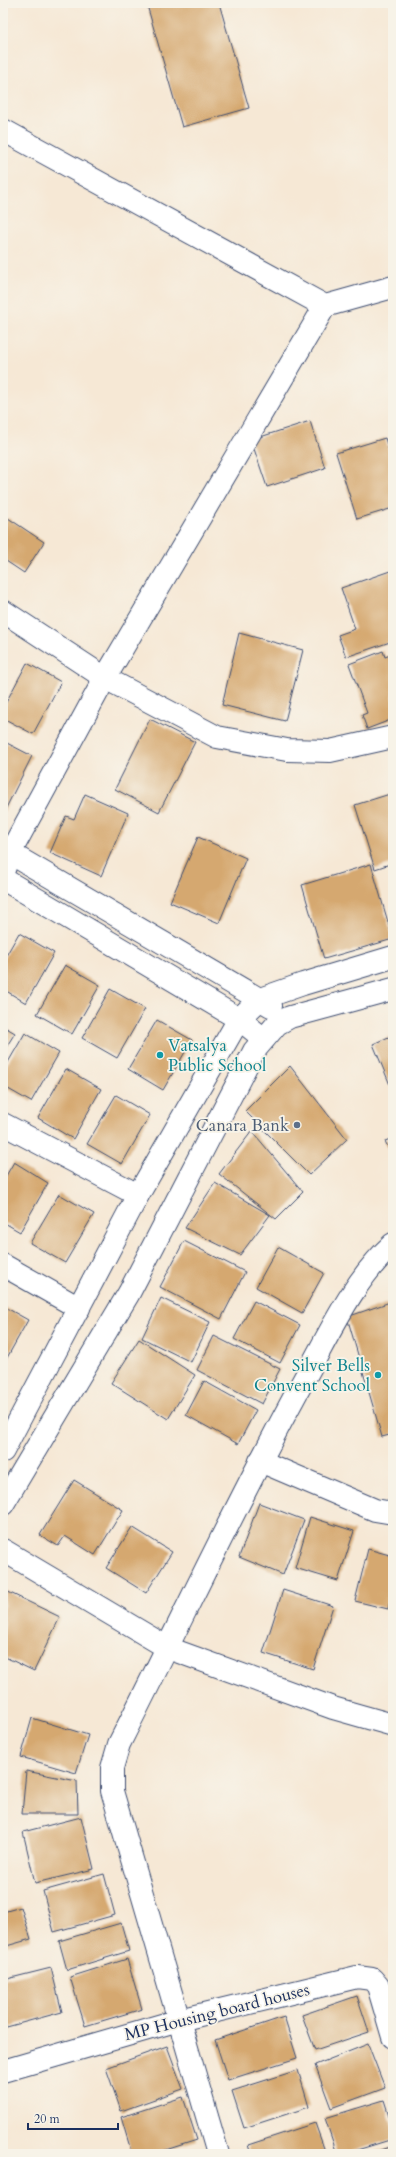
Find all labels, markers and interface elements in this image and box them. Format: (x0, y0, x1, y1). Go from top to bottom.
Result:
place label: Vatsalya Public School (168, 1034, 267, 1077)
marker: Vatsalya Public School (155, 1050, 165, 1060)
place label: Canara Bank (196, 1114, 290, 1137)
marker: Canara Bank (292, 1120, 302, 1130)
place label: Silver Bells Convent School (254, 1354, 371, 1397)
marker: Silver Bells Convent School (373, 1370, 383, 1380)
street label: MP Housing board houses (122, 1978, 312, 2046)
scale bar (28, 2105, 118, 2131)
text: 20 m (34, 2111, 61, 2127)

